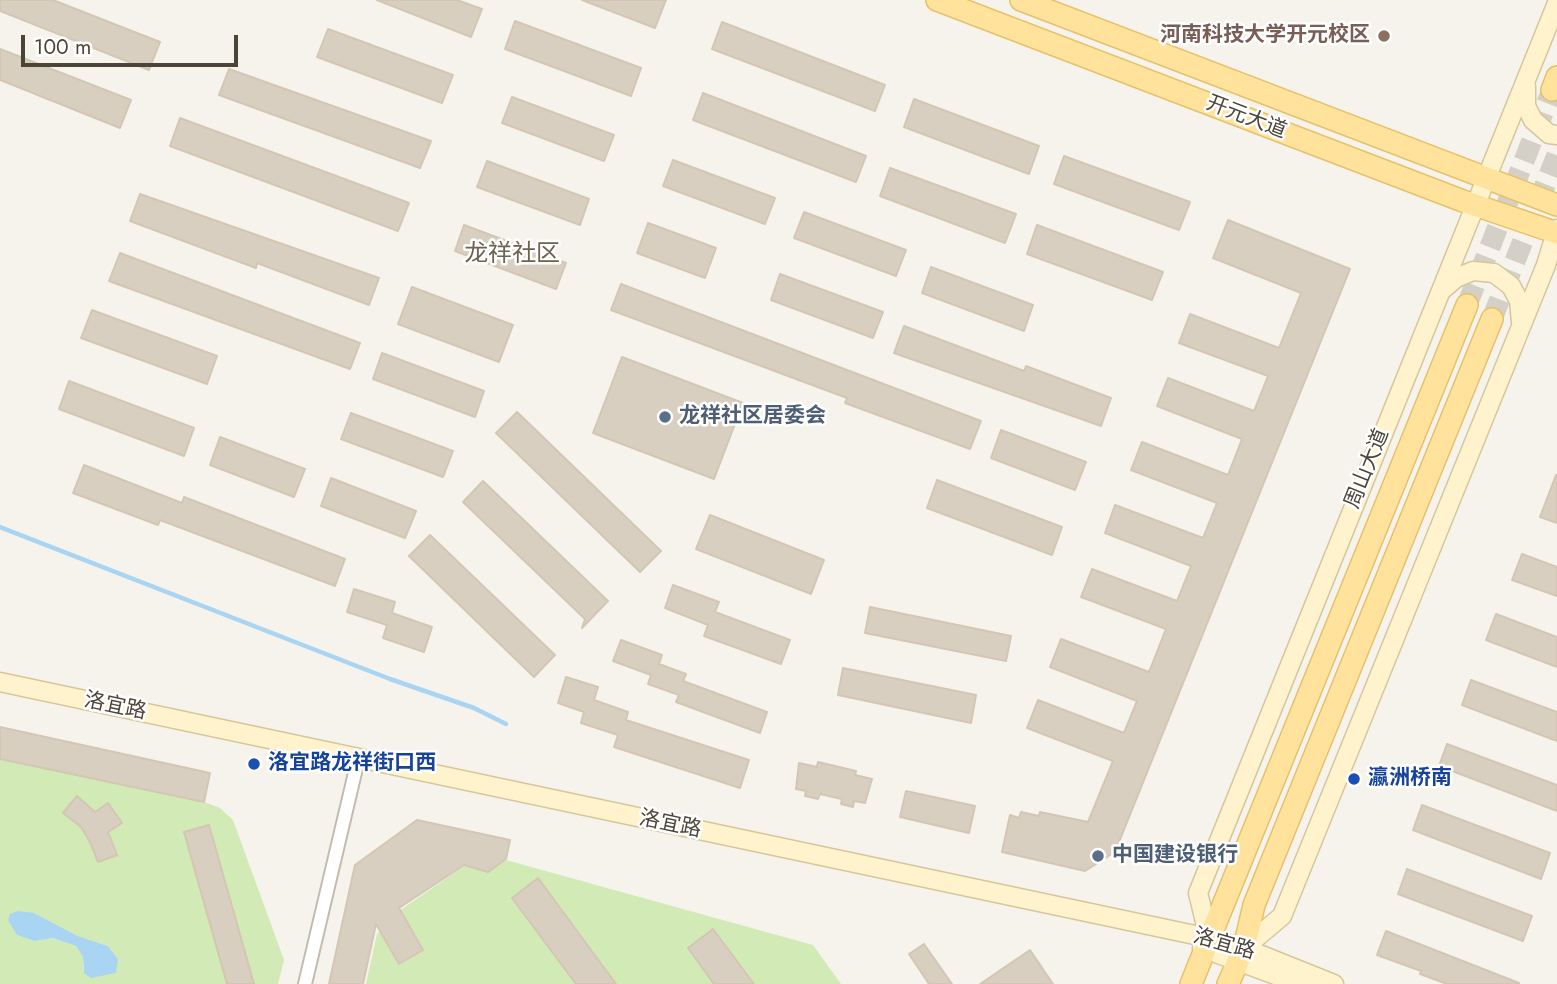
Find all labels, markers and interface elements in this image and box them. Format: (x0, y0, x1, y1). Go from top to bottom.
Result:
scale bar (24, 21, 242, 65)
place label: 河南科技大学开元校区 (1160, 23, 1370, 49)
marker: 河南科技大学开元校区 (1376, 28, 1392, 44)
text: 100 m (34, 32, 91, 62)
street label: 开元大道 (1202, 91, 1290, 145)
district label: 龙祥社区 (464, 241, 560, 269)
place label: 龙祥社区居委会 (679, 404, 826, 430)
marker: 龙祥社区居委会 (657, 409, 673, 425)
street label: 周山大道 (1341, 425, 1395, 513)
street label: 洛宜路 (82, 688, 148, 726)
place label: 洛宜路龙祥街口西 (268, 751, 436, 777)
marker: 洛宜路龙祥街口西 (246, 756, 262, 772)
place label: 瀛洲桥南 (1368, 766, 1452, 792)
marker: 瀛洲桥南 (1346, 771, 1362, 787)
street label: 洛宜路 (637, 806, 703, 844)
place label: 中国建设银行 (1112, 843, 1238, 869)
marker: 中国建设银行 (1090, 848, 1106, 864)
street label: 洛宜路 (1190, 924, 1258, 966)

